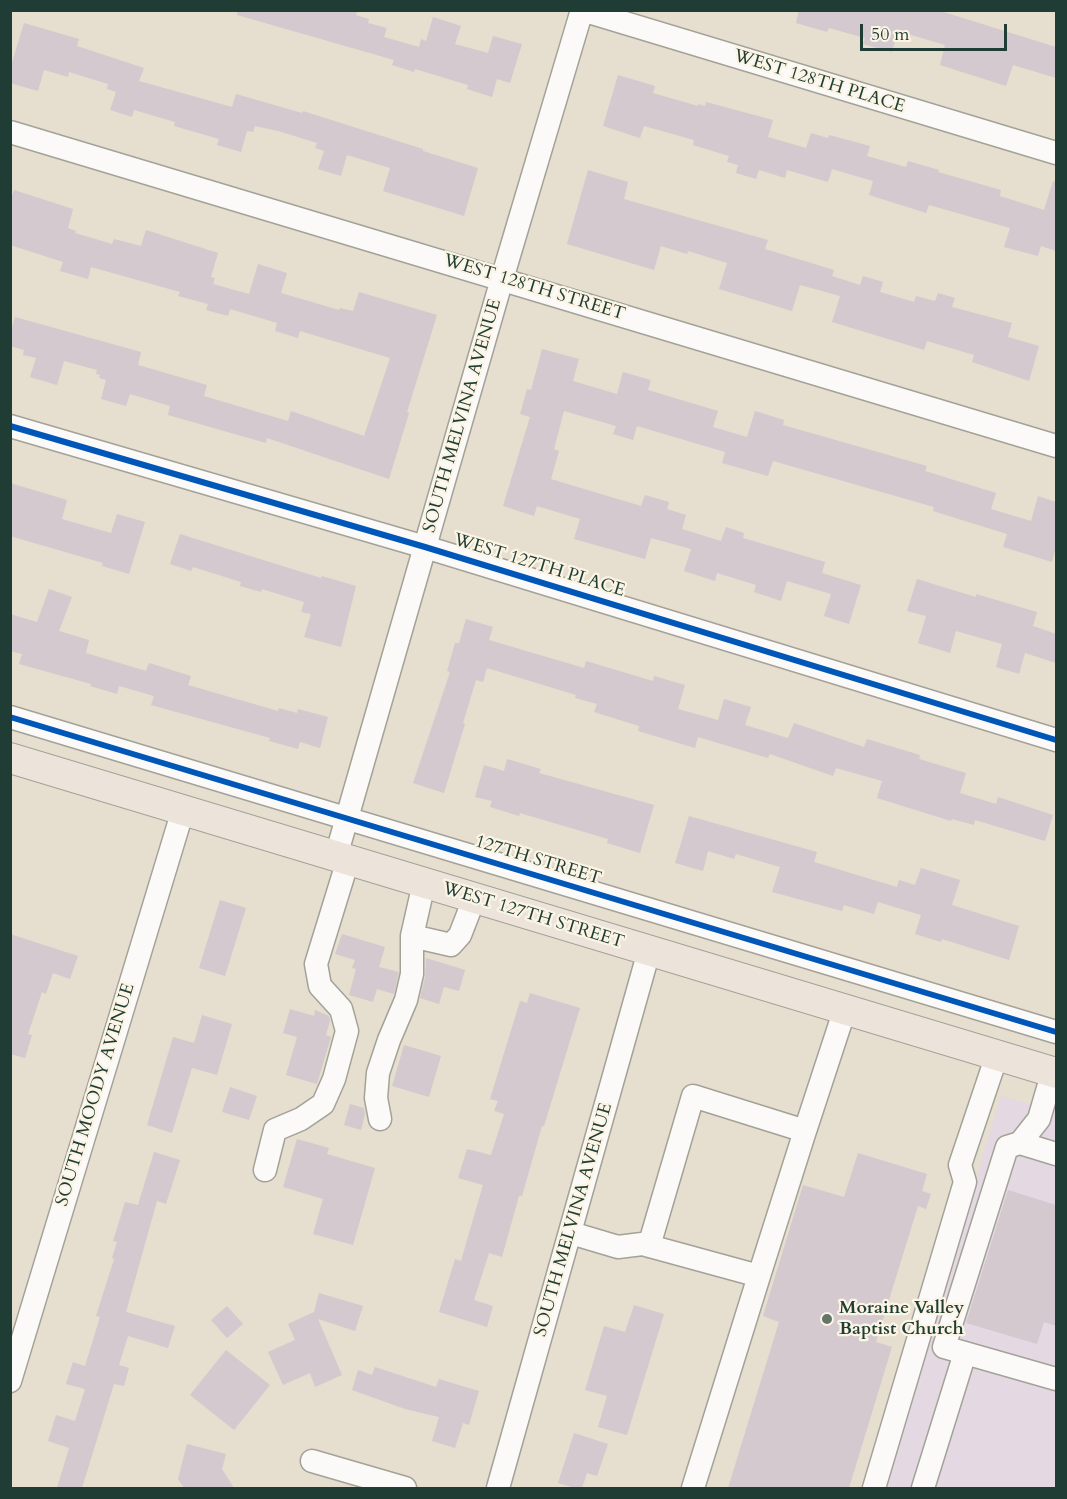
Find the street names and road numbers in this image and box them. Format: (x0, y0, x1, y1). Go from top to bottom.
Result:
street label: WEST 128TH PLACE (731, 46, 907, 118)
street label: WEST 128TH STREET (441, 250, 627, 326)
street label: SOUTH MELVINA AVENUE (419, 297, 507, 535)
street label: WEST 127TH PLACE (451, 530, 627, 602)
street label: 127TH STREET (472, 832, 604, 890)
street label: WEST 127TH STREET (440, 878, 626, 954)
street label: SOUTH MOODY AVENUE (52, 981, 140, 1209)
street label: SOUTH MELVINA AVENUE (530, 1101, 618, 1339)

